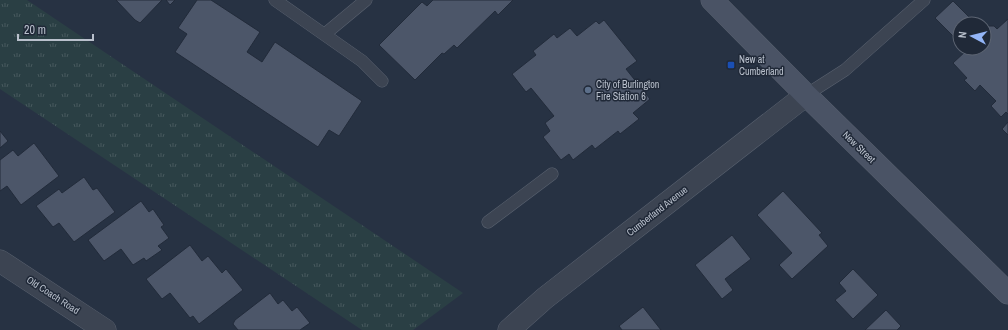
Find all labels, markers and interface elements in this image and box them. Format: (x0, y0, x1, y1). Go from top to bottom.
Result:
scale bar (18, 16, 93, 42)
north arrow (952, 16, 992, 56)
text: 20 m (24, 22, 46, 38)
text: N (955, 31, 969, 39)
place label: New at Cumberland (739, 53, 784, 78)
marker: New at Cumberland (726, 60, 736, 70)
place label: City of Burlington Fire Station 6 (596, 78, 659, 103)
marker: City of Burlington Fire Station 6 (583, 85, 593, 95)
street label: New Street (840, 128, 879, 166)
street label: Cumberland Avenue (624, 183, 691, 239)
street label: Old Coach Road (24, 273, 82, 317)

